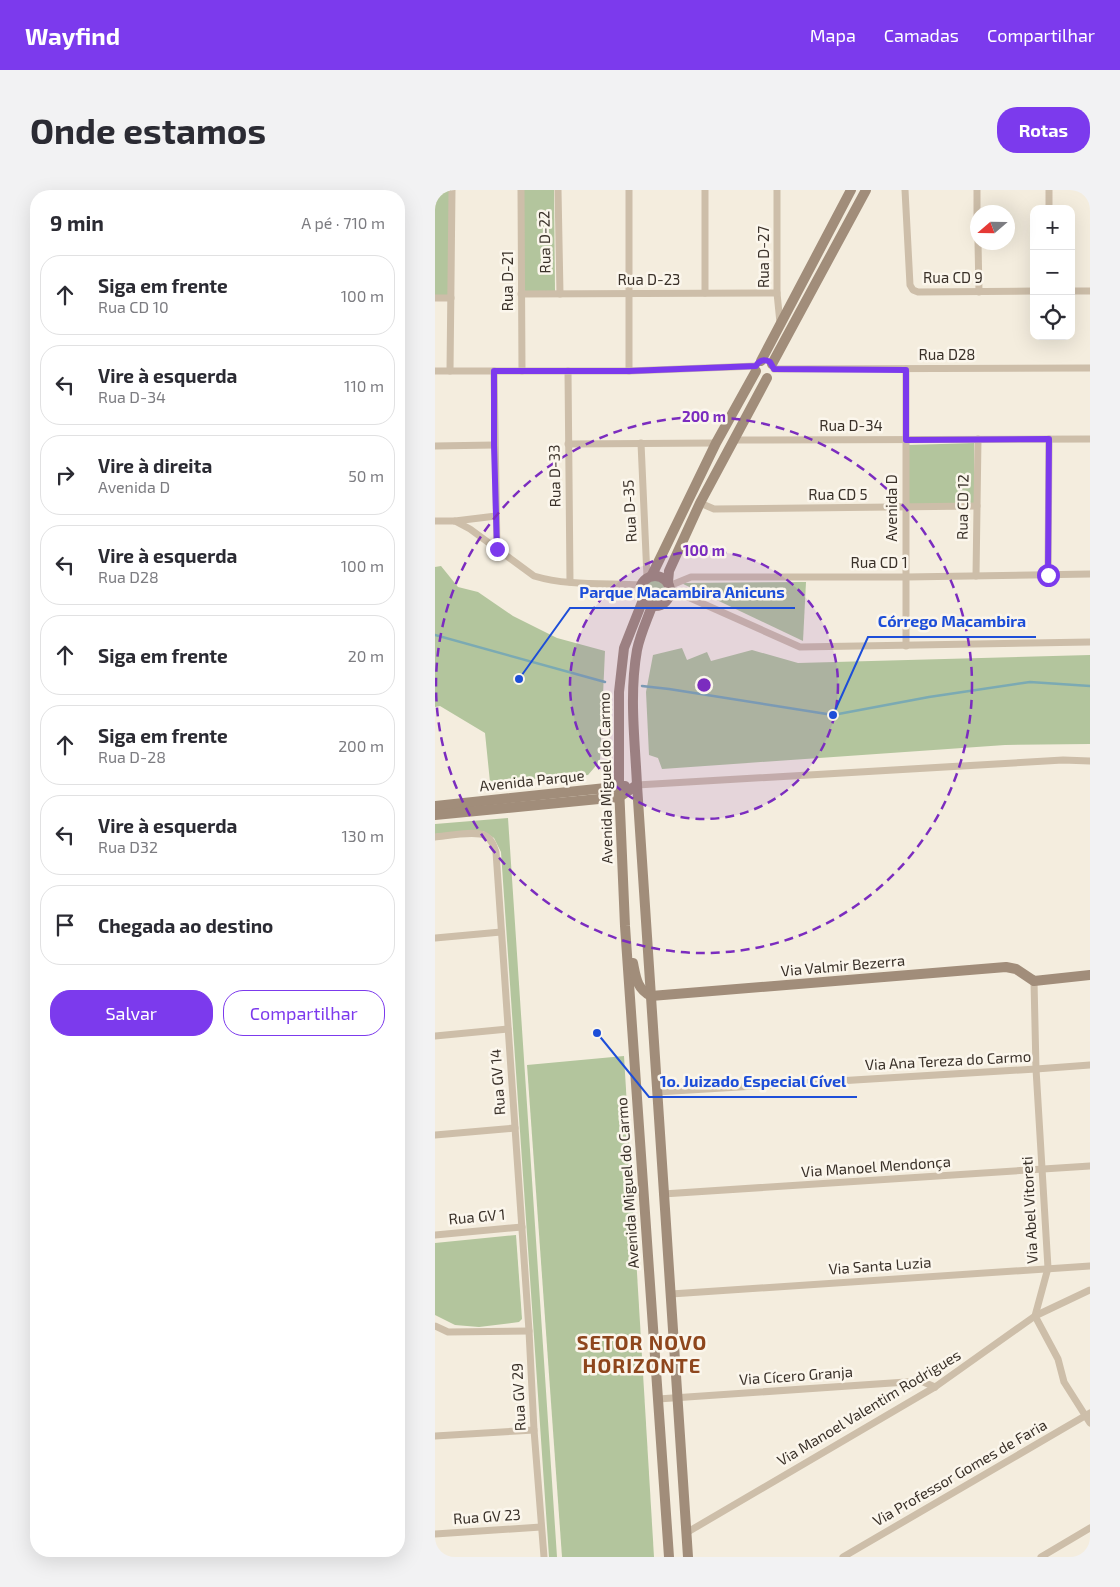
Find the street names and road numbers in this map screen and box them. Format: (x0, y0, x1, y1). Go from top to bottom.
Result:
street label: Rua D-22 (534, 210, 554, 274)
street label: Rua D-27 (754, 226, 772, 288)
street label: Rua D-21 (498, 251, 516, 311)
street label: Rua CD 9 (923, 268, 983, 286)
street label: Rua D-23 (618, 270, 680, 288)
street label: Rua D28 (919, 345, 975, 363)
street label: Rua D-34 (819, 416, 883, 434)
street label: Rua D-33 (544, 444, 564, 508)
street label: Avenida D (882, 474, 900, 542)
street label: Rua CD 12 (952, 474, 972, 540)
street label: Rua D-35 (618, 479, 640, 543)
street label: Rua CD 5 (808, 485, 868, 503)
street label: Rua CD 1 (850, 553, 908, 571)
street label: Avenida Miguel do Carmo (595, 692, 615, 864)
street label: Avenida Parque (478, 766, 585, 794)
street label: Via Valmir Bezerra (780, 951, 906, 979)
street label: Via Ana Tereza do Carmo (864, 1047, 1032, 1073)
street label: Rua GV 14 (486, 1048, 508, 1116)
street label: Avenida Miguel do Carmo (612, 1097, 642, 1269)
street label: Via Manoel Mendonça (801, 1152, 951, 1181)
street label: Via Abel Vitoreti (1017, 1156, 1041, 1264)
street label: Rua GV 1 (448, 1205, 506, 1227)
street label: Via Santa Luzia (828, 1252, 932, 1278)
street label: Via Manoel Valentim Rodrigues (773, 1345, 964, 1469)
street label: Via Cícero Granja (738, 1362, 854, 1389)
street label: Rua GV 29 (507, 1363, 529, 1431)
street label: Via Professor Gomes de Faria (869, 1415, 1050, 1529)
street label: Rua GV 23 (453, 1505, 521, 1527)

